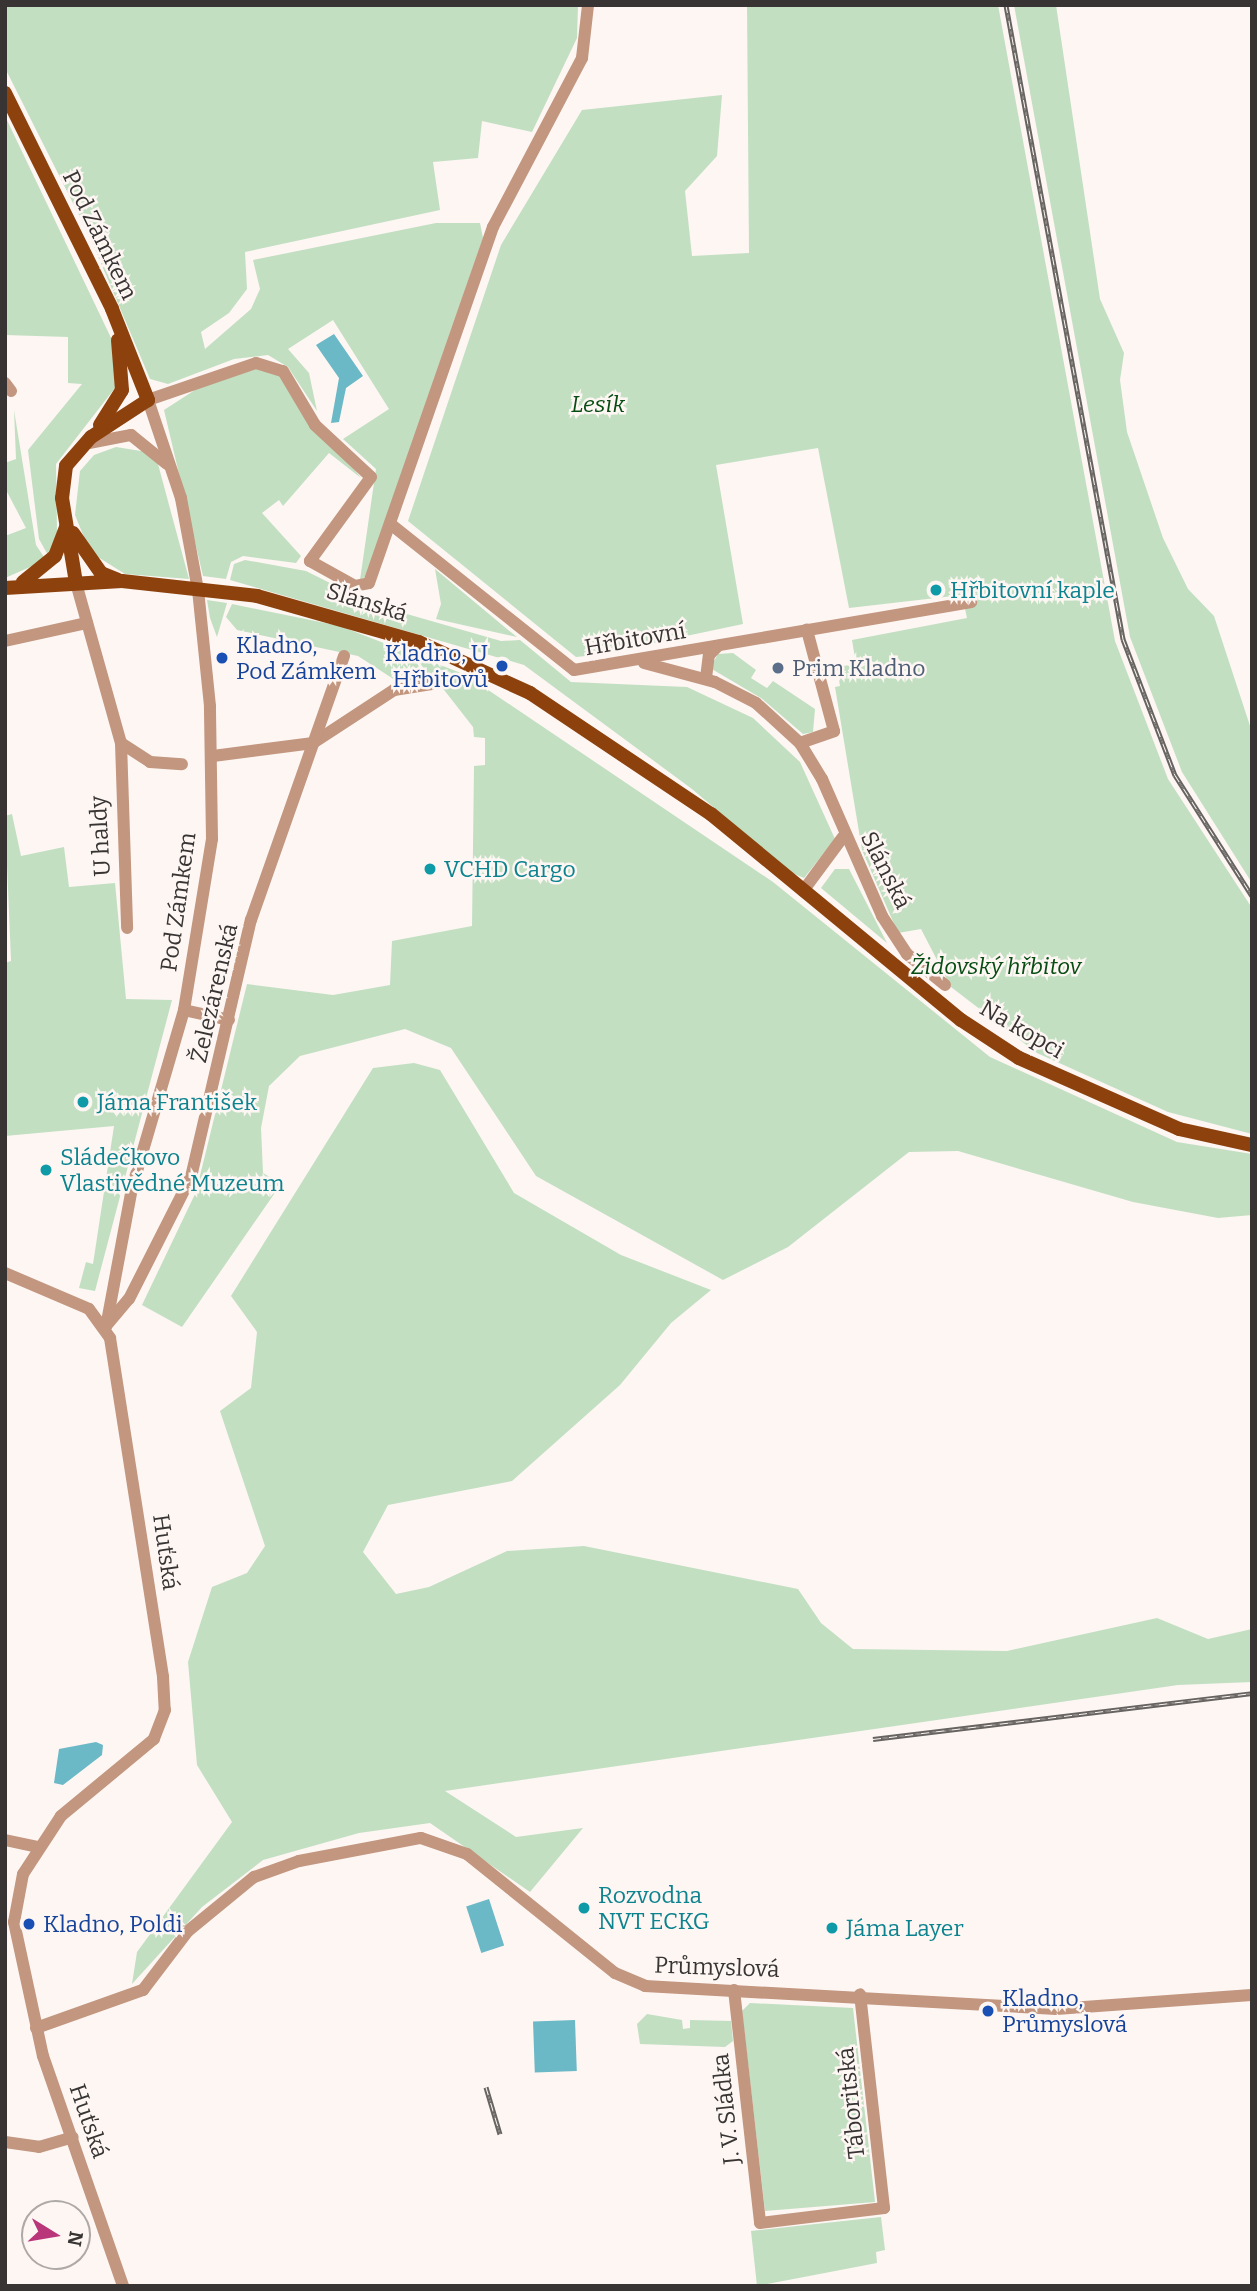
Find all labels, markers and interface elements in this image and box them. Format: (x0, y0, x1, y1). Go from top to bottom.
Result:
street label: Pod Zámkem (57, 166, 143, 304)
park label: Lesík (571, 390, 625, 418)
place label: Hřbitovní kaple (950, 576, 1115, 604)
street label: Slánská (323, 577, 411, 627)
marker: Hřbitovní kaple (928, 582, 944, 598)
street label: Hřbitovní (582, 617, 688, 661)
place label: Kladno, Pod Zámkem (236, 631, 376, 685)
place label: Kladno, U Hřbitovů (385, 639, 488, 693)
marker: Kladno, Pod Zámkem (214, 650, 230, 666)
place label: Prim Kladno (792, 654, 925, 682)
marker: Kladno, U Hřbitovů (494, 658, 510, 674)
marker: Prim Kladno (770, 660, 786, 676)
street label: U haldy (84, 795, 116, 877)
street label: Slánská (855, 827, 917, 913)
street label: Pod Zámkem (155, 831, 201, 973)
place label: VCHD Cargo (444, 855, 576, 883)
marker: VCHD Cargo (422, 861, 438, 877)
street label: Železárenská (185, 921, 243, 1065)
park label: Židovský hřbitov (911, 952, 1081, 980)
street label: Na kopci (975, 994, 1069, 1064)
place label: Jáma František (97, 1088, 257, 1116)
marker: Jáma František (75, 1094, 91, 1110)
place label: Sládečkovo Vlastivědné Muzeum (60, 1143, 284, 1197)
marker: Sládečkovo Vlastivědné Muzeum (38, 1162, 54, 1178)
street label: Huťská (147, 1512, 185, 1592)
place label: Rozvodna NVT ECKG (598, 1881, 710, 1935)
marker: Rozvodna NVT ECKG (576, 1900, 592, 1916)
place label: Kladno, Poldi (43, 1910, 183, 1938)
place label: Jáma Layer (846, 1914, 964, 1942)
marker: Kladno, Poldi (21, 1916, 37, 1932)
marker: Jáma Layer (824, 1920, 840, 1936)
street label: Průmyslová (654, 1951, 780, 1983)
place label: Kladno, Průmyslová (1002, 1984, 1127, 2038)
marker: Kladno, Průmyslová (980, 2003, 996, 2019)
street label: Táboritská (831, 2046, 871, 2160)
street label: J. V. Sládka (706, 2052, 746, 2166)
street label: Huťská (63, 2080, 115, 2162)
north arrow (21, 2200, 91, 2270)
text: N (62, 2229, 88, 2248)

